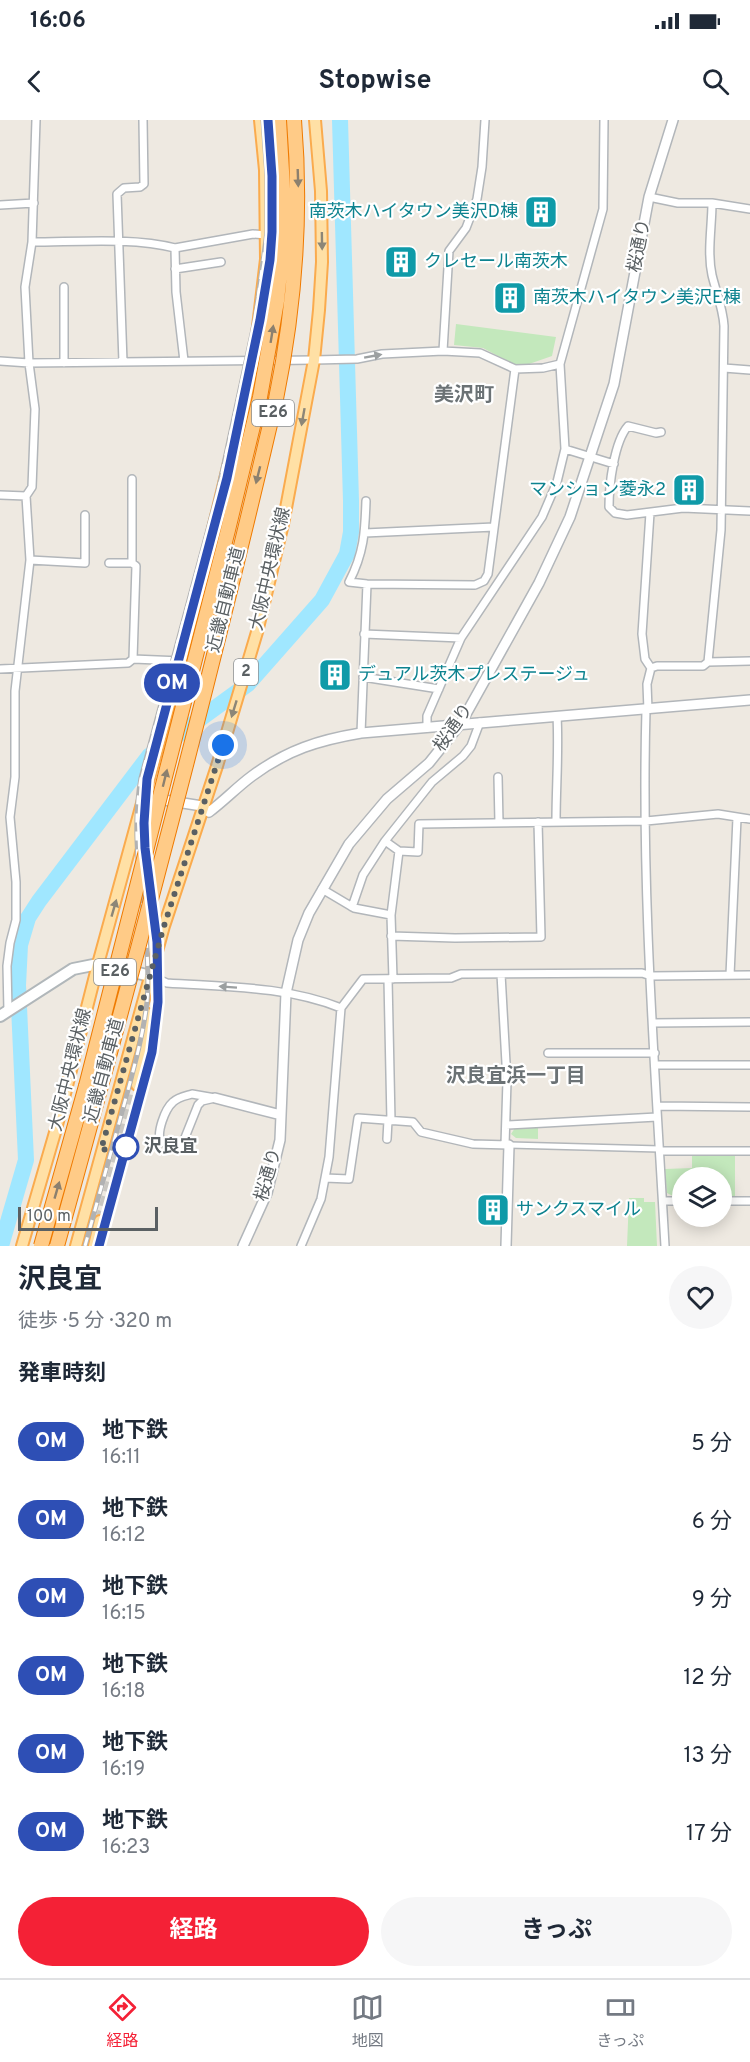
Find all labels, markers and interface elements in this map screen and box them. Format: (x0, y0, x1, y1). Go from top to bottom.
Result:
text: 16:06 (30, 8, 86, 35)
text: Stopwise (318, 64, 432, 98)
icon: back (18, 65, 51, 98)
icon: search (699, 65, 732, 98)
one-way arrow (293, 169, 303, 188)
building icon: 南茨木ハイタウン美沢D棟 (523, 194, 559, 230)
place label: 南茨木ハイタウン美沢D棟 (309, 201, 518, 224)
street label: 桜通り (624, 217, 656, 275)
one-way arrow (317, 232, 327, 251)
building icon: クレセール南茨木 (383, 244, 419, 280)
place label: クレセール南茨木 (424, 251, 568, 274)
building icon: 南茨木ハイタウン美沢E棟 (492, 280, 528, 316)
place label: 南茨木ハイタウン美沢E棟 (533, 287, 741, 310)
one-way arrow (268, 324, 277, 343)
one-way arrow (363, 351, 382, 360)
district label: 美沢町 (434, 383, 494, 409)
road number: E26 (252, 400, 294, 426)
one-way arrow (298, 408, 307, 427)
one-way arrow (253, 465, 263, 484)
building icon: マンション菱永2 (671, 472, 707, 508)
place label: マンション菱永2 (529, 479, 666, 502)
street label: 大阪中央環状線 (246, 505, 296, 633)
street label: 近畿自動車道 (203, 545, 251, 655)
building icon: デュアル茨木プレステージュ (317, 657, 353, 693)
road number: 2 (234, 659, 258, 685)
line badge: OM (145, 664, 199, 702)
place label: デュアル茨木プレステージュ (358, 664, 590, 687)
text: OM (156, 670, 188, 697)
street label: 桜通り (429, 699, 479, 757)
one-way arrow (229, 700, 238, 718)
your location (208, 730, 238, 760)
one-way arrow (161, 768, 171, 787)
one-way arrow (110, 899, 119, 917)
road number: E26 (94, 959, 136, 985)
one-way arrow (218, 982, 237, 991)
street label: 大阪中央環状線 (45, 1006, 97, 1134)
street label: 近畿自動車道 (80, 1016, 130, 1126)
district label: 沢良宜浜一丁目 (446, 1064, 586, 1090)
marker: 沢良宜 (113, 1134, 139, 1160)
place label: 沢良宜 (144, 1136, 198, 1159)
street label: 桜通り (251, 1146, 287, 1204)
map controls (672, 1167, 732, 1227)
button: layers (672, 1167, 732, 1227)
one-way arrow (53, 1181, 62, 1199)
building icon: サンクスマイル (475, 1192, 511, 1228)
place label: サンクスマイル (516, 1199, 641, 1222)
scale bar (18, 1204, 158, 1232)
text: 100 m (27, 1207, 71, 1227)
text: 沢良宜 (18, 1263, 102, 1299)
button: heart (669, 1266, 732, 1329)
text: 徒歩 · 5 分 · 320 m (18, 1309, 172, 1335)
text: 発車時刻 (18, 1361, 106, 1388)
text: 地下鉄 (102, 1418, 168, 1445)
text: OM (35, 1428, 67, 1455)
text: 5 分 (691, 1431, 732, 1458)
text: 16:11 (102, 1445, 141, 1471)
text: 地下鉄 (102, 1496, 168, 1523)
text: OM (35, 1506, 67, 1533)
text: 6 分 (692, 1509, 732, 1536)
text: 16:12 (102, 1523, 146, 1549)
text: 地下鉄 (102, 1574, 168, 1601)
text: OM (35, 1584, 67, 1611)
text: 9 分 (692, 1587, 732, 1614)
text: 16:15 (102, 1601, 146, 1627)
text: 地下鉄 (102, 1652, 168, 1679)
text: OM (35, 1662, 67, 1689)
text: 12 分 (683, 1665, 732, 1692)
text: 16:18 (102, 1679, 146, 1705)
text: 地下鉄 (102, 1730, 168, 1757)
text: OM (35, 1740, 67, 1767)
text: 13 分 (683, 1743, 732, 1770)
text: 16:19 (102, 1757, 145, 1783)
text: 地下鉄 (102, 1808, 168, 1835)
text: OM (35, 1818, 67, 1845)
text: 17 分 (686, 1821, 732, 1848)
text: 16:23 (102, 1835, 150, 1861)
button: 経路 (18, 1897, 369, 1966)
button: きっぷ (381, 1897, 732, 1966)
tab: 経路 (106, 1991, 139, 2052)
tab: 地図 (351, 1991, 384, 2052)
tab: きっぷ (597, 1991, 644, 2052)

